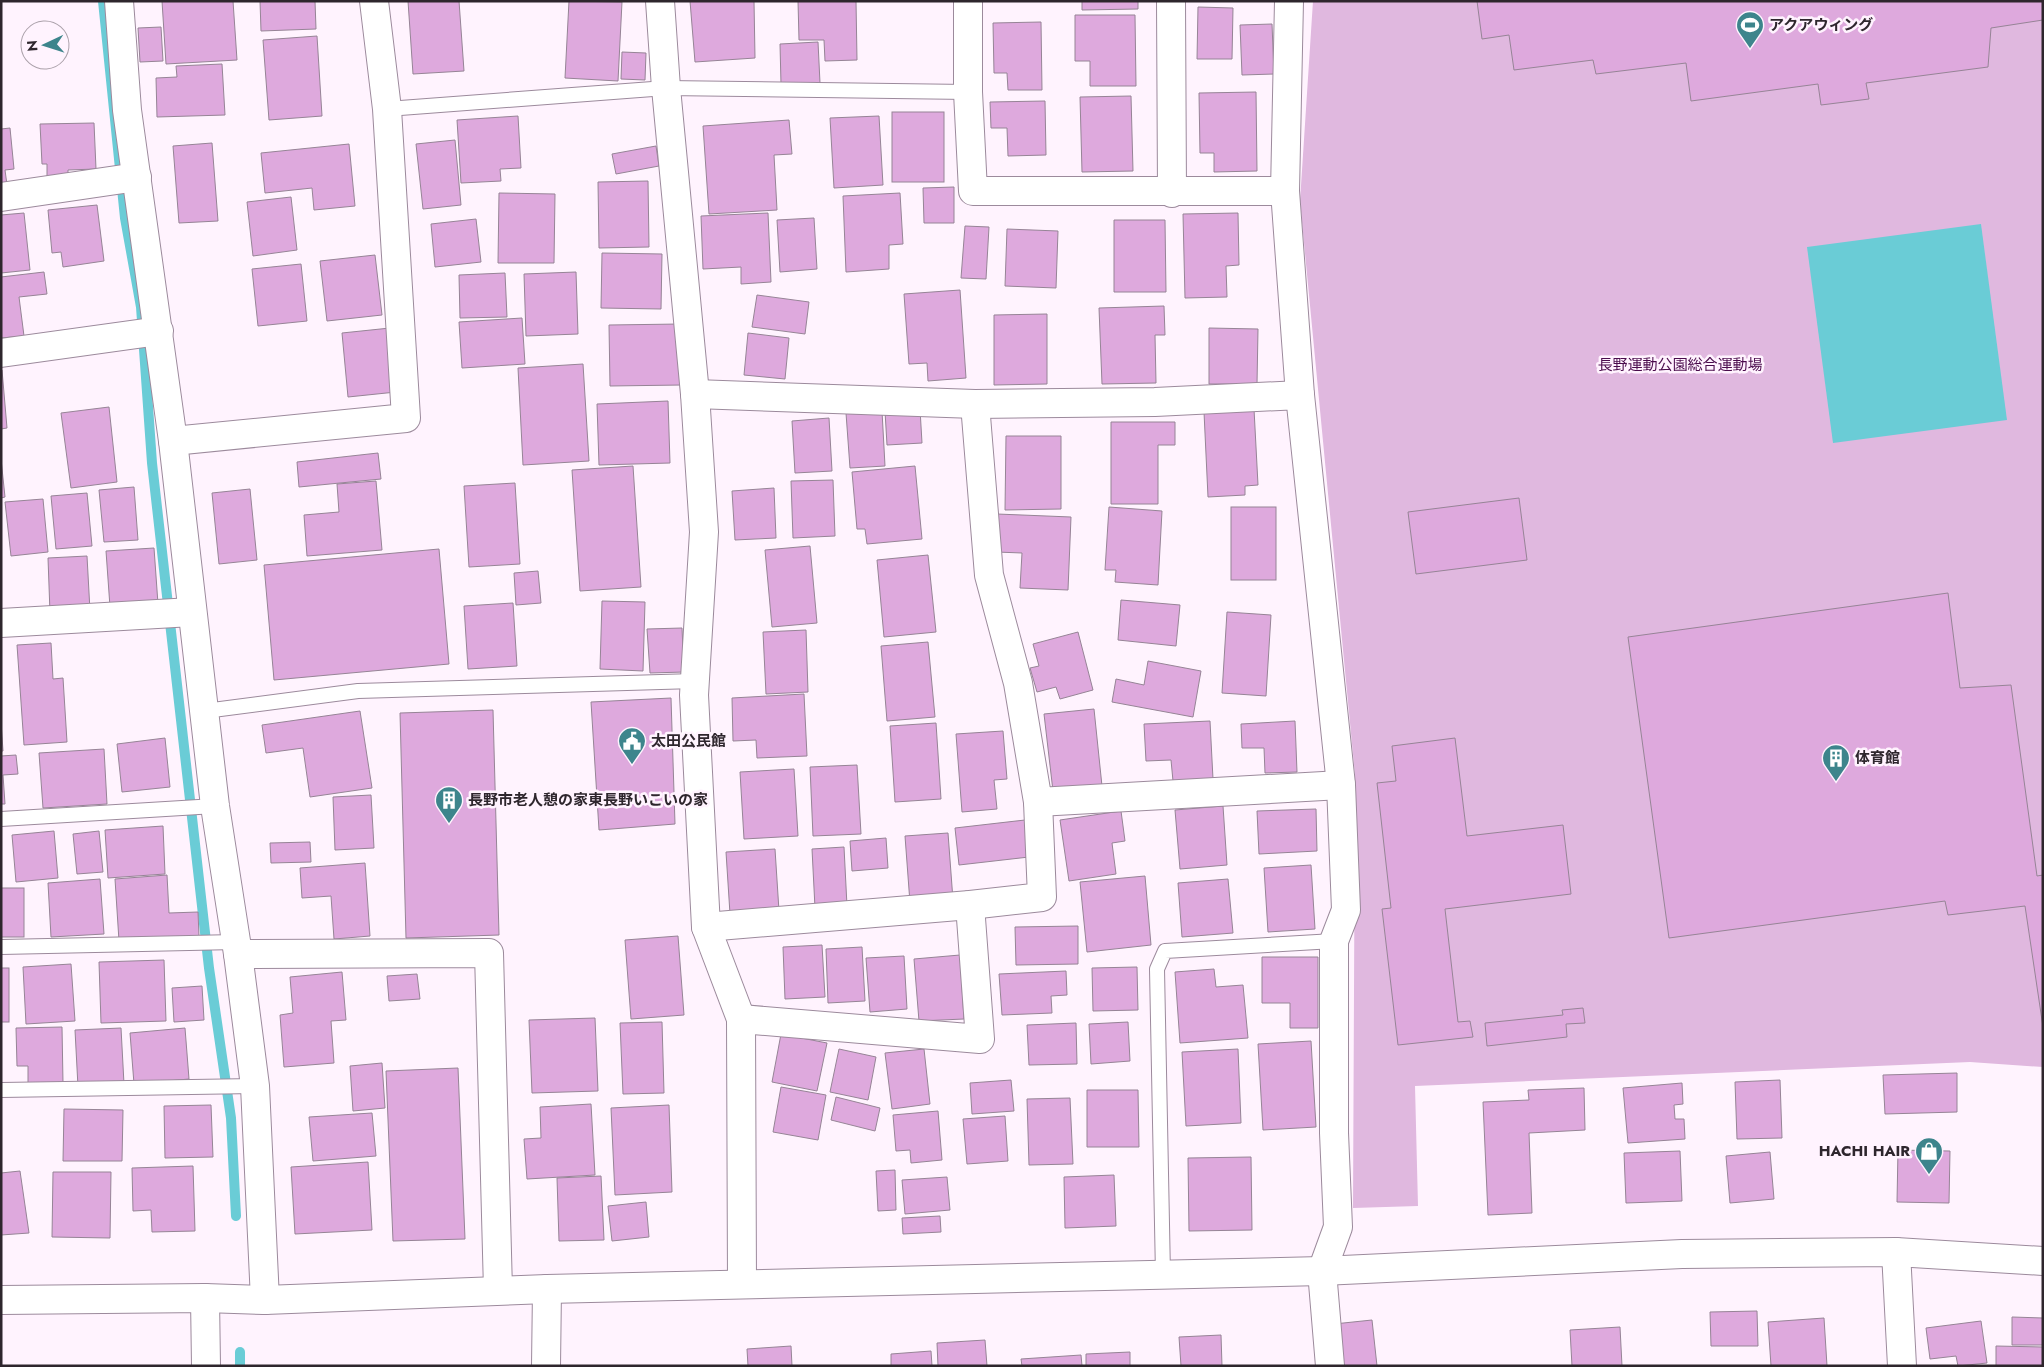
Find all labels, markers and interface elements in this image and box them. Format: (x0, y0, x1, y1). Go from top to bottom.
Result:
sports icon: アクアウィング (1735, 10, 1765, 49)
place label: アクアウィング (1769, 14, 1873, 36)
north arrow (20, 20, 70, 70)
text: N (22, 40, 42, 52)
park label: 長野運動公園総合運動場 (1597, 354, 1763, 376)
public building icon: 太田公民館 (617, 726, 647, 765)
place label: 太田公民館 (651, 730, 726, 752)
building icon: 体育館 (1821, 743, 1851, 782)
place label: 体育館 (1855, 747, 1900, 769)
building icon: 長野市老人憩の家東長野いこいの家 (434, 785, 464, 824)
place label: 長野市老人憩の家東長野いこいの家 (468, 789, 708, 811)
shop icon: HACHI HAIR (1914, 1136, 1944, 1175)
place label: HACHI HAIR (1819, 1140, 1910, 1162)

